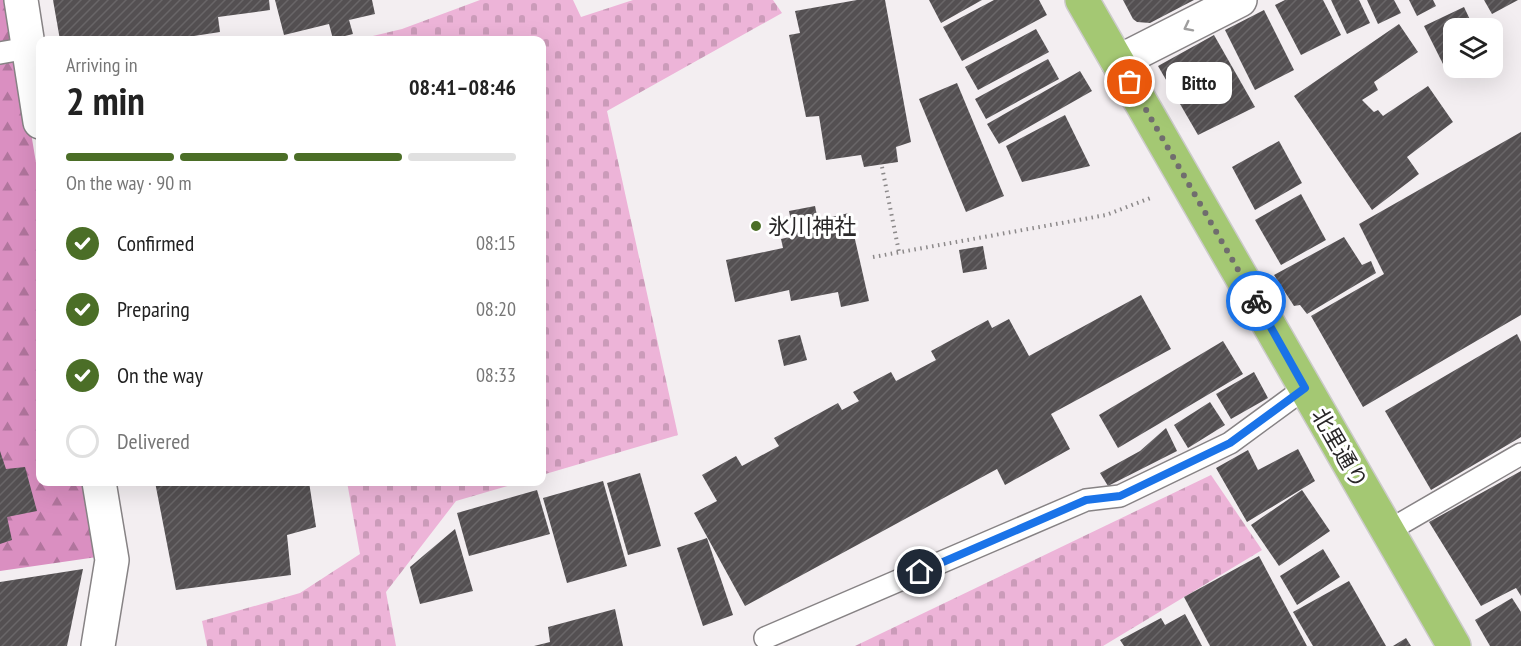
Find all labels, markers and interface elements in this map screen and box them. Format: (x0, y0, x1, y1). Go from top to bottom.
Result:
map controls (1443, 18, 1503, 78)
button: layers (1443, 18, 1503, 78)
one-way arrow (1183, 20, 1194, 31)
text: Arriving in (66, 52, 138, 78)
pin (1104, 56, 1155, 107)
callout: Bitto (1166, 61, 1232, 103)
icon: bag (1113, 65, 1146, 98)
text: Bitto (1182, 70, 1216, 96)
text: 08:41–08:46 (409, 73, 516, 101)
text: 2 min (66, 75, 145, 126)
text: On the way · 90 m (66, 170, 192, 196)
place label: 氷川神社 (768, 212, 856, 240)
marker: 氷川神社 (749, 219, 763, 233)
icon: check (66, 227, 99, 260)
text: Confirmed (117, 229, 194, 257)
text: 08:15 (476, 230, 516, 256)
courier (1226, 271, 1286, 331)
icon: bike (1240, 285, 1273, 318)
icon: check (66, 293, 99, 326)
text: Preparing (117, 295, 190, 323)
text: 08:20 (476, 296, 516, 322)
icon: check (66, 359, 99, 392)
text: On the way (117, 361, 203, 389)
text: 08:33 (476, 362, 516, 388)
street label: 北里通り (1306, 403, 1374, 493)
text: Delivered (117, 427, 190, 455)
pin (894, 546, 945, 597)
icon: home (903, 555, 936, 588)

